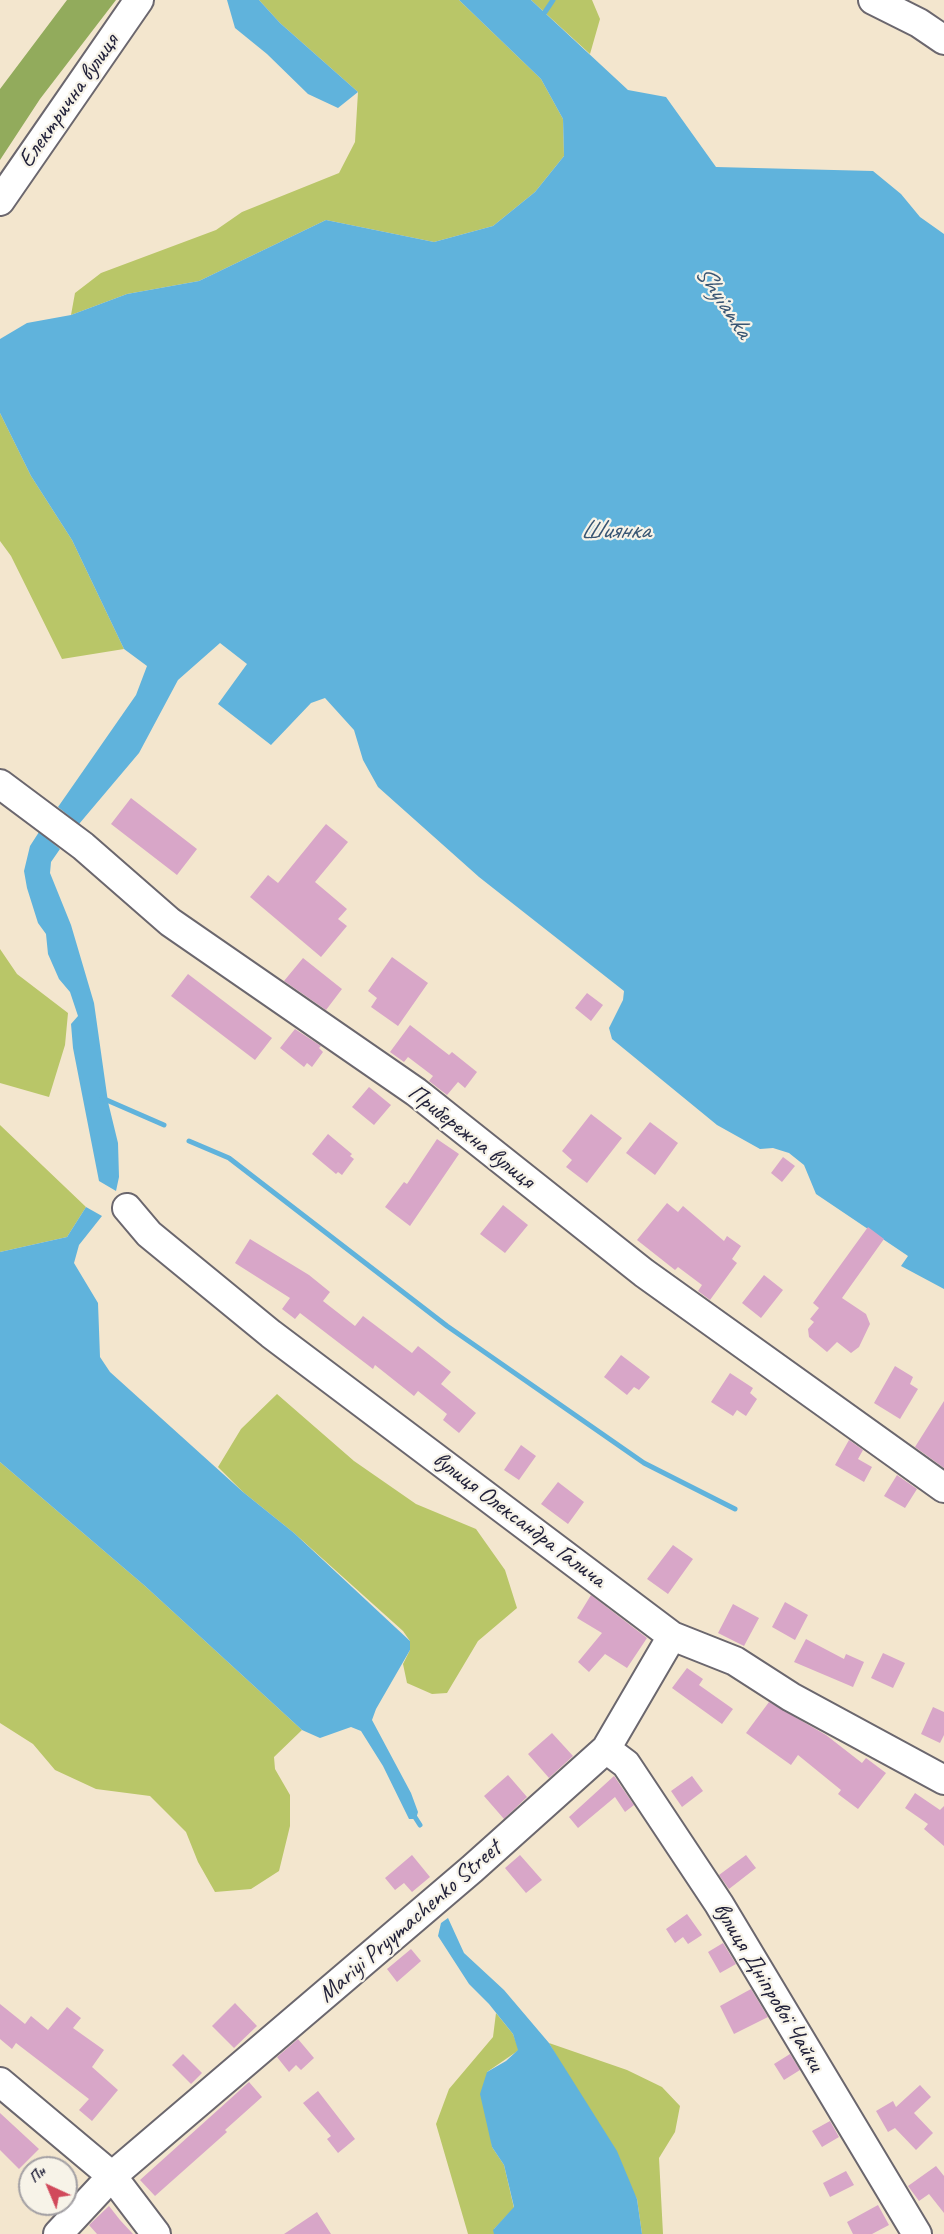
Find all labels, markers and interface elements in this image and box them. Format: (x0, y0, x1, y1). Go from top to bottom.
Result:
street label: Електрична вулиця (12, 29, 126, 173)
water label: Shyianka (687, 260, 759, 344)
water label: Шиянка (580, 515, 650, 547)
street label: Прибережна вулиця (402, 1079, 540, 1195)
street label: вулиця Олександра Галича (427, 1446, 611, 1594)
street label: Mariyi Pryymachenko Street (313, 1835, 507, 2009)
street label: вулиця Дніпрової Чайки (706, 1897, 830, 2077)
north arrow (18, 2156, 78, 2216)
text: Пн (24, 2161, 50, 2188)

